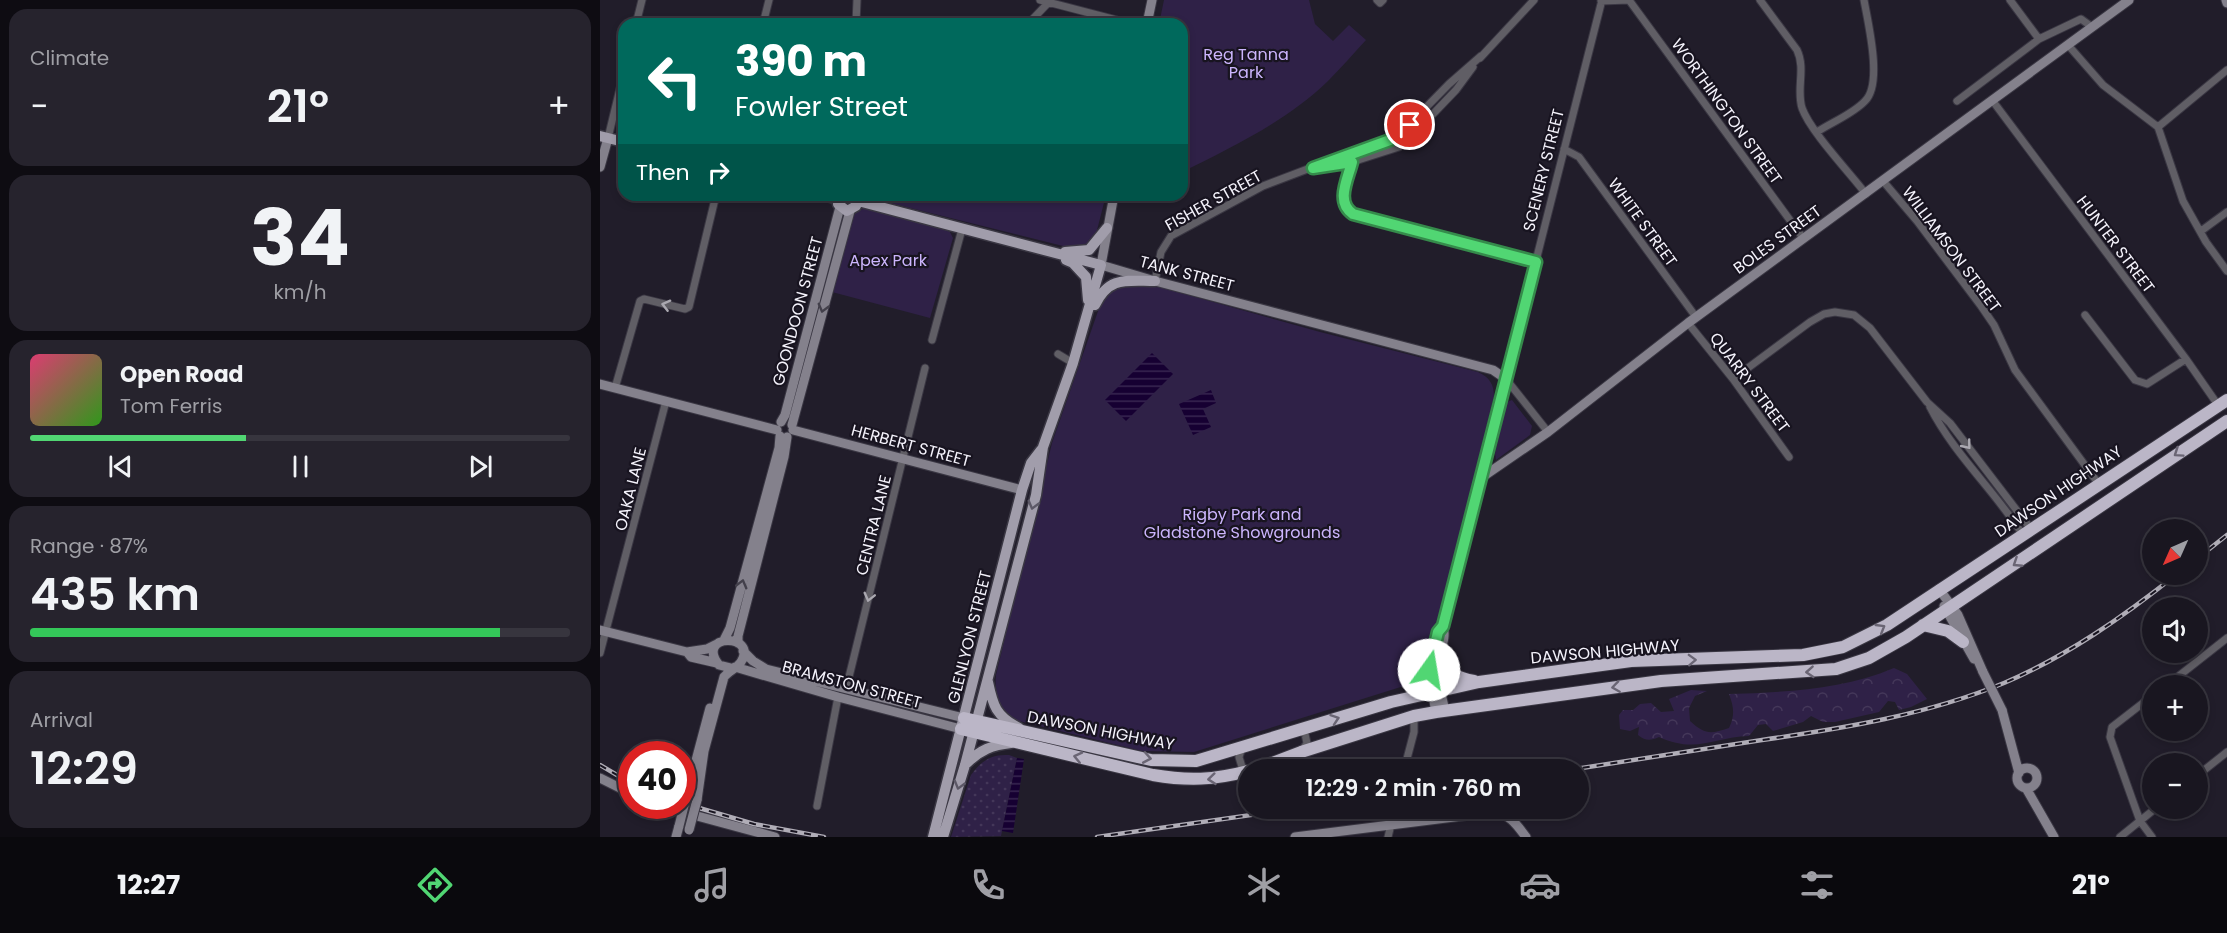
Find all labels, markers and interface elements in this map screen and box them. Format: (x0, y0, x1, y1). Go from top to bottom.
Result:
text: 390 m (735, 32, 867, 91)
street label: WORTHINGTON STREET (1666, 34, 1787, 189)
icon: left (636, 42, 714, 120)
park label: Reg Tanna Park (1203, 43, 1289, 84)
text: Climate (30, 44, 109, 72)
text: 21° (267, 75, 329, 138)
text: − (30, 83, 48, 130)
text: + (547, 83, 570, 130)
text: Fowler Street (735, 88, 908, 125)
pin (1384, 99, 1435, 150)
street label: SCENERY STREET (1517, 106, 1570, 234)
icon: arrive (1393, 108, 1426, 141)
icon: right (702, 156, 735, 189)
text: Then (636, 157, 690, 188)
street label: FISHER STREET (1161, 164, 1266, 237)
street label: WHITE STREET (1603, 173, 1683, 272)
street label: WILLIAMSON STREET (1897, 182, 2007, 317)
text: 34 (250, 183, 350, 292)
street label: HUNTER STREET (2071, 191, 2160, 298)
street label: BOLES STREET (1728, 199, 1826, 279)
street label: GOONDOON STREET (766, 234, 829, 388)
park label: Apex Park (849, 249, 928, 272)
street label: TANK STREET (1137, 250, 1237, 297)
text: km/h (273, 278, 327, 306)
one-way arrow (661, 299, 671, 312)
one-way arrow (817, 302, 830, 312)
street label: QUARRY STREET (1704, 327, 1795, 437)
text: Open Road (120, 359, 244, 390)
text: Tom Ferris (120, 392, 222, 420)
street label: HERBERT STREET (849, 419, 973, 473)
one-way arrow (1959, 438, 1970, 449)
street label: DAWSON HIGHWAY (1990, 440, 2127, 543)
street label: OAKA LANE (609, 445, 652, 533)
one-way arrow (2174, 446, 2185, 457)
icon: previous (104, 450, 137, 483)
icon: pause (284, 450, 317, 483)
icon: next (464, 450, 497, 483)
street label: CENTRA LANE (850, 473, 897, 578)
one-way arrow (1028, 499, 1040, 510)
park label: Rigby Park and Gladstone Showgrounds (1144, 503, 1340, 544)
north arrow (2142, 519, 2208, 585)
map controls (2142, 519, 2208, 819)
text: Range · 87% (30, 532, 148, 560)
one-way arrow (2013, 555, 2023, 567)
text: 435 km (30, 563, 200, 626)
street label: GLENLYON STREET (942, 568, 997, 706)
one-way arrow (735, 579, 747, 590)
one-way arrow (863, 592, 876, 602)
button: sound (2142, 597, 2208, 663)
one-way arrow (1875, 623, 1886, 635)
street label: DAWSON HIGHWAY (1530, 633, 1681, 669)
position arrow (1397, 638, 1461, 702)
one-way arrow (1688, 653, 1697, 666)
street label: BRAMSTON STREET (780, 655, 924, 714)
one-way arrow (1806, 666, 1815, 679)
button: + (2142, 675, 2208, 741)
one-way arrow (1611, 681, 1621, 693)
street label: DAWSON HIGHWAY (1025, 705, 1177, 756)
text: Arrival (30, 706, 93, 734)
one-way arrow (1330, 714, 1340, 726)
text: 12:29 (30, 737, 138, 800)
speed limit sign: 40 (618, 741, 696, 819)
one-way arrow (1073, 752, 1083, 765)
one-way arrow (1142, 752, 1152, 764)
button: − (2142, 753, 2208, 819)
one-way arrow (1208, 772, 1217, 785)
text: 12:29 · 2 min · 760 m (1306, 773, 1521, 804)
one-way arrow (954, 779, 966, 790)
icon: directions (414, 864, 456, 906)
icon: music (691, 864, 733, 906)
icon: phone (967, 864, 1009, 906)
icon: climate (1243, 864, 1285, 906)
icon: car (1519, 864, 1561, 906)
icon: filters (1796, 864, 1838, 906)
text: 12:27 (117, 866, 180, 903)
text: 21° (2072, 866, 2110, 903)

